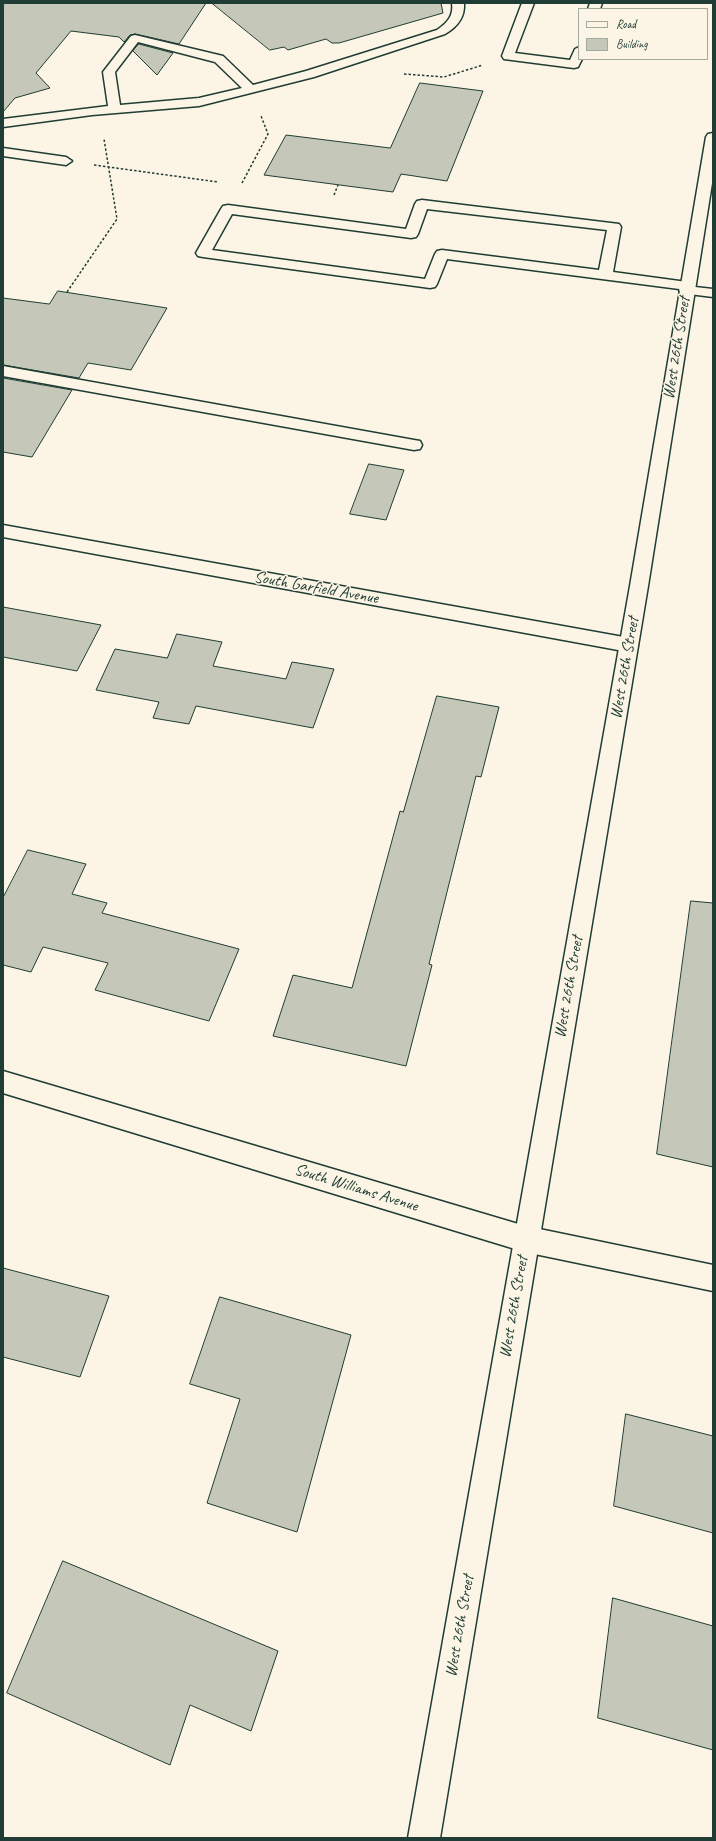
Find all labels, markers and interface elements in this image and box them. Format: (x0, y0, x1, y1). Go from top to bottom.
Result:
legend (578, 8, 708, 60)
text: Road (616, 16, 636, 32)
text: Building (616, 36, 648, 52)
street label: West 26th Street (659, 295, 695, 401)
street label: South Garfield Avenue (252, 567, 380, 609)
street label: West 26th Street (606, 615, 644, 721)
street label: West 26th Street (550, 934, 588, 1040)
street label: South Williams Avenue (292, 1160, 420, 1216)
street label: West 26th Street (495, 1254, 533, 1360)
street label: West 26th Street (441, 1573, 479, 1679)

